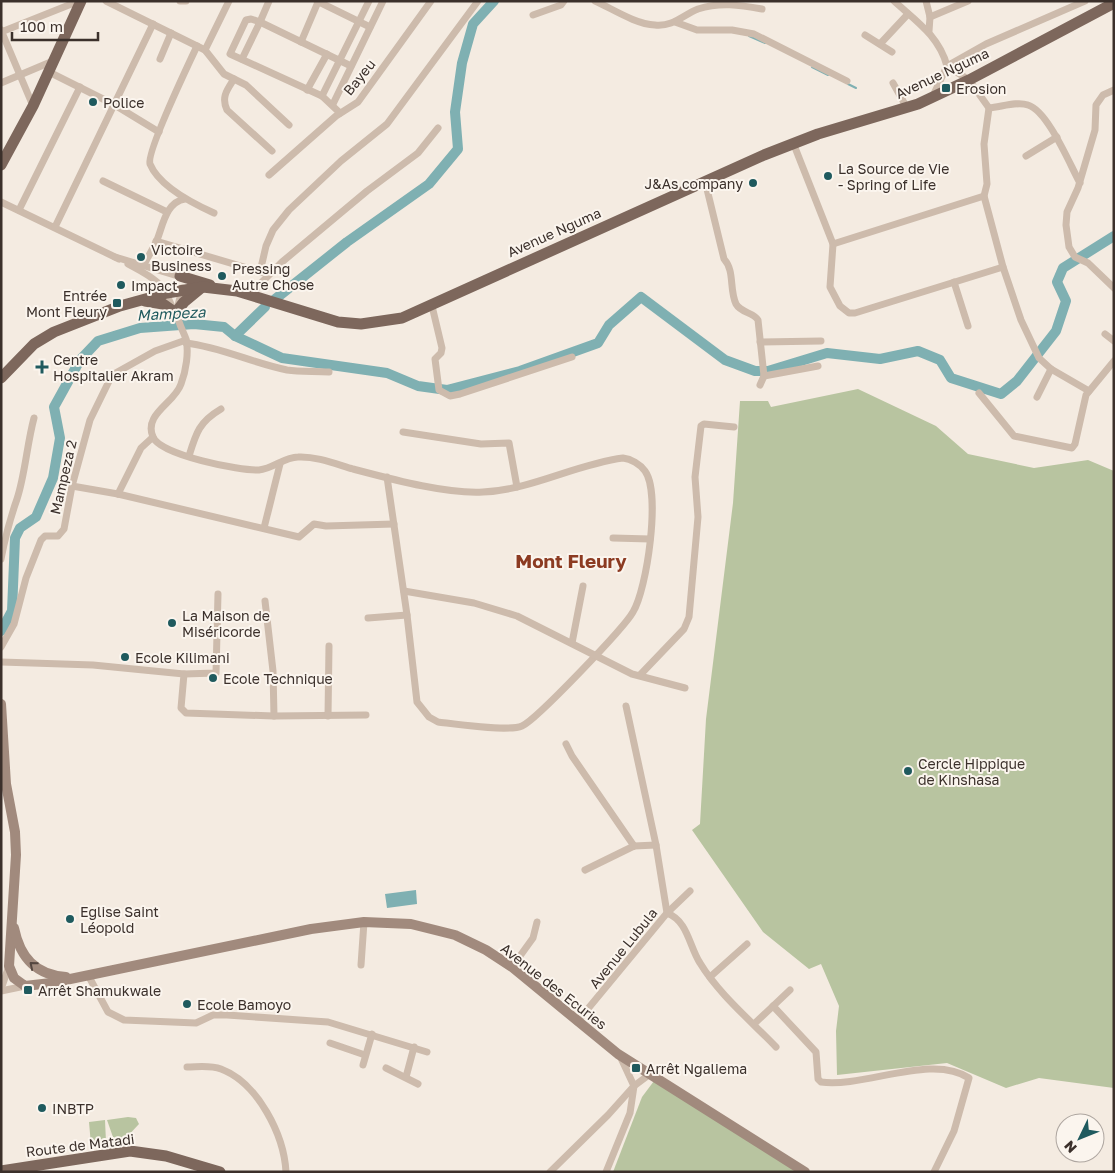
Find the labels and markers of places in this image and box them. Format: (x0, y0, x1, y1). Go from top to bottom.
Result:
place label: Erosion (956, 80, 1006, 97)
marker: Erosion (940, 82, 952, 94)
place label: Police (103, 94, 144, 111)
marker: Police (87, 96, 99, 108)
place label: La Source de Vie - Spring of Life (838, 160, 949, 193)
marker: La Source de Vie - Spring of Life (822, 170, 834, 182)
place label: J&As company (645, 175, 743, 192)
marker: J&As company (747, 177, 759, 189)
place label: Victoire Business (151, 241, 212, 274)
marker: Victoire Business (135, 251, 147, 263)
place label: Pressing Autre Chose (232, 260, 314, 293)
marker: Pressing Autre Chose (216, 270, 228, 282)
place label: Impact (131, 277, 178, 294)
marker: Impact (115, 279, 127, 291)
place label: Entrée Mont Fleury (26, 287, 107, 320)
marker: Entrée Mont Fleury (111, 297, 123, 309)
place label: Centre Hospitalier Akram (53, 351, 174, 384)
marker: Centre Hospitalier Akram (35, 360, 49, 374)
place label: La Maison de Miséricorde (182, 607, 270, 640)
marker: La Maison de Miséricorde (166, 617, 178, 629)
place label: Ecole Kilimani (135, 649, 230, 666)
marker: Ecole Kilimani (119, 651, 131, 663)
place label: Ecole Technique (223, 670, 333, 687)
marker: Ecole Technique (207, 672, 219, 684)
place label: Cercle Hippique de Kinshasa (918, 755, 1025, 788)
marker: Cercle Hippique de Kinshasa (902, 765, 914, 777)
place label: Eglise Saint Léopold (80, 903, 159, 936)
marker: Eglise Saint Léopold (64, 913, 76, 925)
place label: Arrêt Shamukwale (38, 982, 161, 999)
marker: Arrêt Shamukwale (22, 984, 34, 996)
place label: Ecole Bamoyo (197, 996, 291, 1013)
marker: Ecole Bamoyo (181, 998, 193, 1010)
place label: Arrêt Ngaliema (646, 1060, 747, 1077)
marker: Arrêt Ngaliema (630, 1062, 642, 1074)
place label: INBTP (52, 1100, 94, 1117)
marker: INBTP (36, 1102, 48, 1114)

